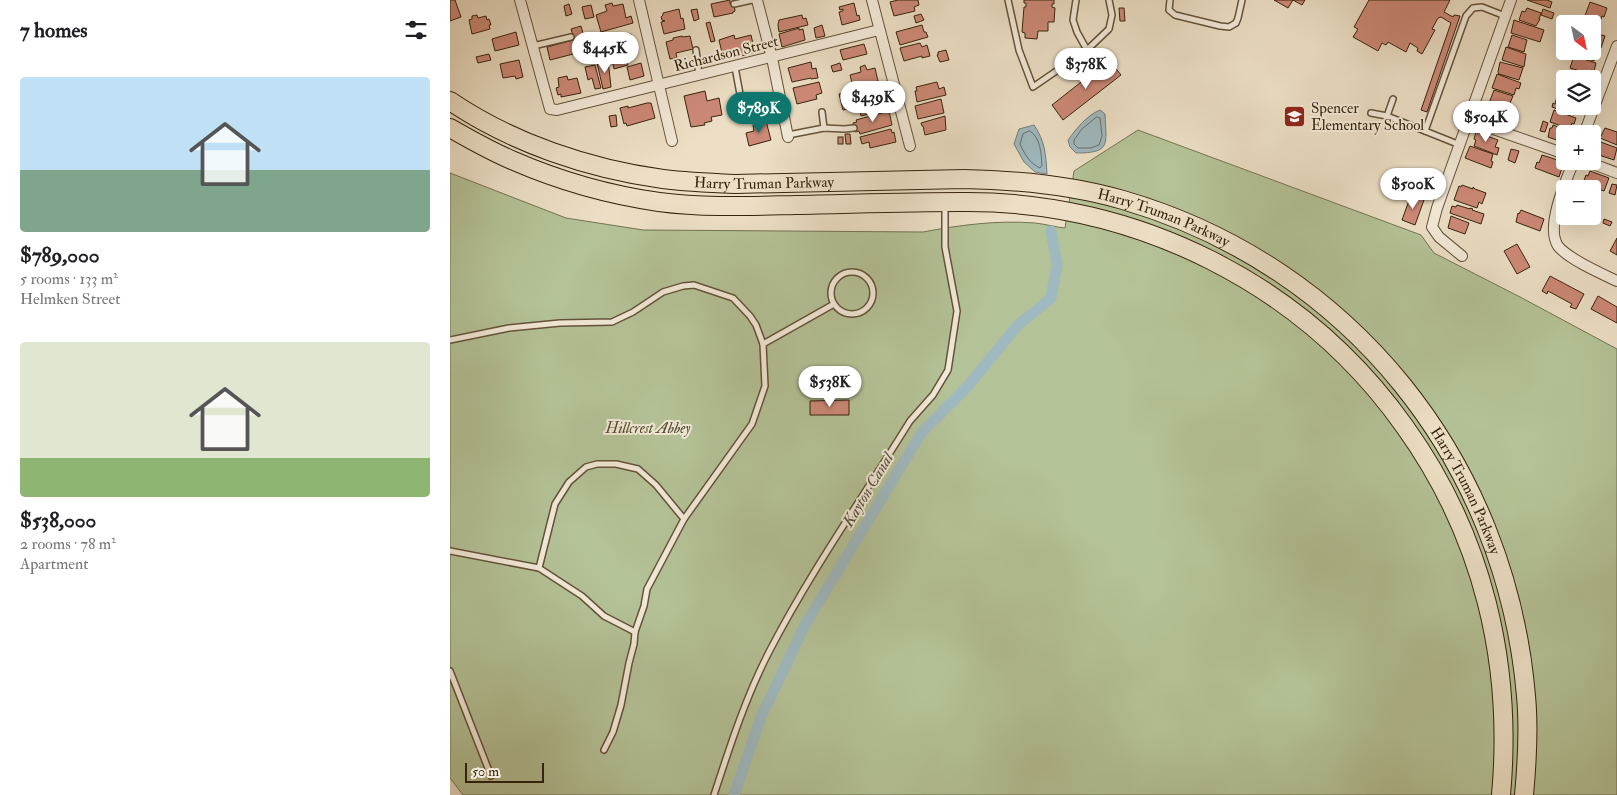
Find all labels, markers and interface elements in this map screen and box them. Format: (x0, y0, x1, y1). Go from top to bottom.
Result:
north arrow (1556, 15, 1601, 60)
map controls (1556, 15, 1601, 225)
icon: filters (402, 16, 430, 44)
text: 7 homes (20, 17, 87, 44)
pin: $445K (570, 32, 640, 74)
street label: Richardson Street (672, 32, 780, 76)
text: $445K (583, 38, 627, 58)
pin: $378K (1051, 48, 1121, 90)
text: $378K (1065, 54, 1107, 74)
button: layers (1556, 70, 1601, 115)
pin: $439K (838, 80, 908, 123)
text: $439K (851, 87, 895, 107)
pin: $789K (724, 92, 794, 134)
text: $789K (737, 98, 781, 118)
place label: Spencer Elementary School (1311, 99, 1424, 135)
pin: $504K (1451, 100, 1521, 143)
school or university icon: Spencer Elementary School (1283, 105, 1307, 129)
text: $504K (1464, 107, 1508, 127)
icon: home (180, 109, 270, 199)
button: + (1556, 125, 1601, 170)
pin: $500K (1378, 168, 1448, 210)
street label: Harry Truman Parkway (693, 172, 835, 194)
text: $500K (1391, 174, 1435, 194)
button: − (1556, 180, 1601, 225)
street label: Harry Truman Parkway (1096, 184, 1234, 251)
text: $789,000 (20, 242, 99, 269)
text: 5 rooms · 133 m² (20, 269, 118, 289)
text: Helmken Street (20, 289, 120, 309)
pin: $538K (795, 366, 865, 408)
text: $538K (810, 372, 850, 392)
icon: home (180, 374, 270, 464)
park label: Hillcrest Abbey (605, 419, 691, 438)
street label: Harry Truman Parkway (1426, 423, 1505, 557)
water label: Kayton Canal (838, 448, 898, 531)
text: $538,000 (20, 507, 96, 534)
text: 2 rooms · 78 m² (20, 534, 116, 554)
text: Apartment (20, 554, 88, 574)
scale bar (465, 760, 544, 783)
text: 50 m (472, 763, 499, 780)

